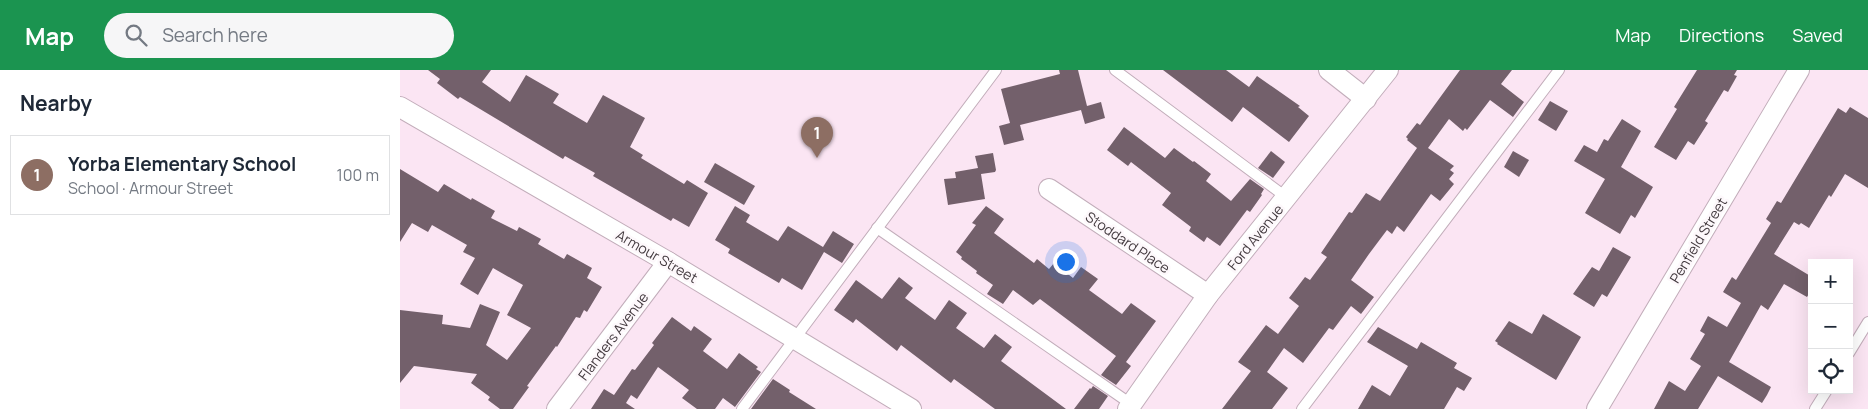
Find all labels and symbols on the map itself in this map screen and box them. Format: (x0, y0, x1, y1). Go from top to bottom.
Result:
pin: 1 (801, 117, 833, 158)
street label: Penfield Street (1665, 193, 1731, 286)
street label: Ford Avenue (1223, 200, 1287, 274)
street label: Stoddard Place (1082, 207, 1174, 277)
street label: Armour Street (613, 225, 702, 287)
your location (1053, 249, 1079, 275)
street label: Flanders Avenue (574, 288, 652, 384)

